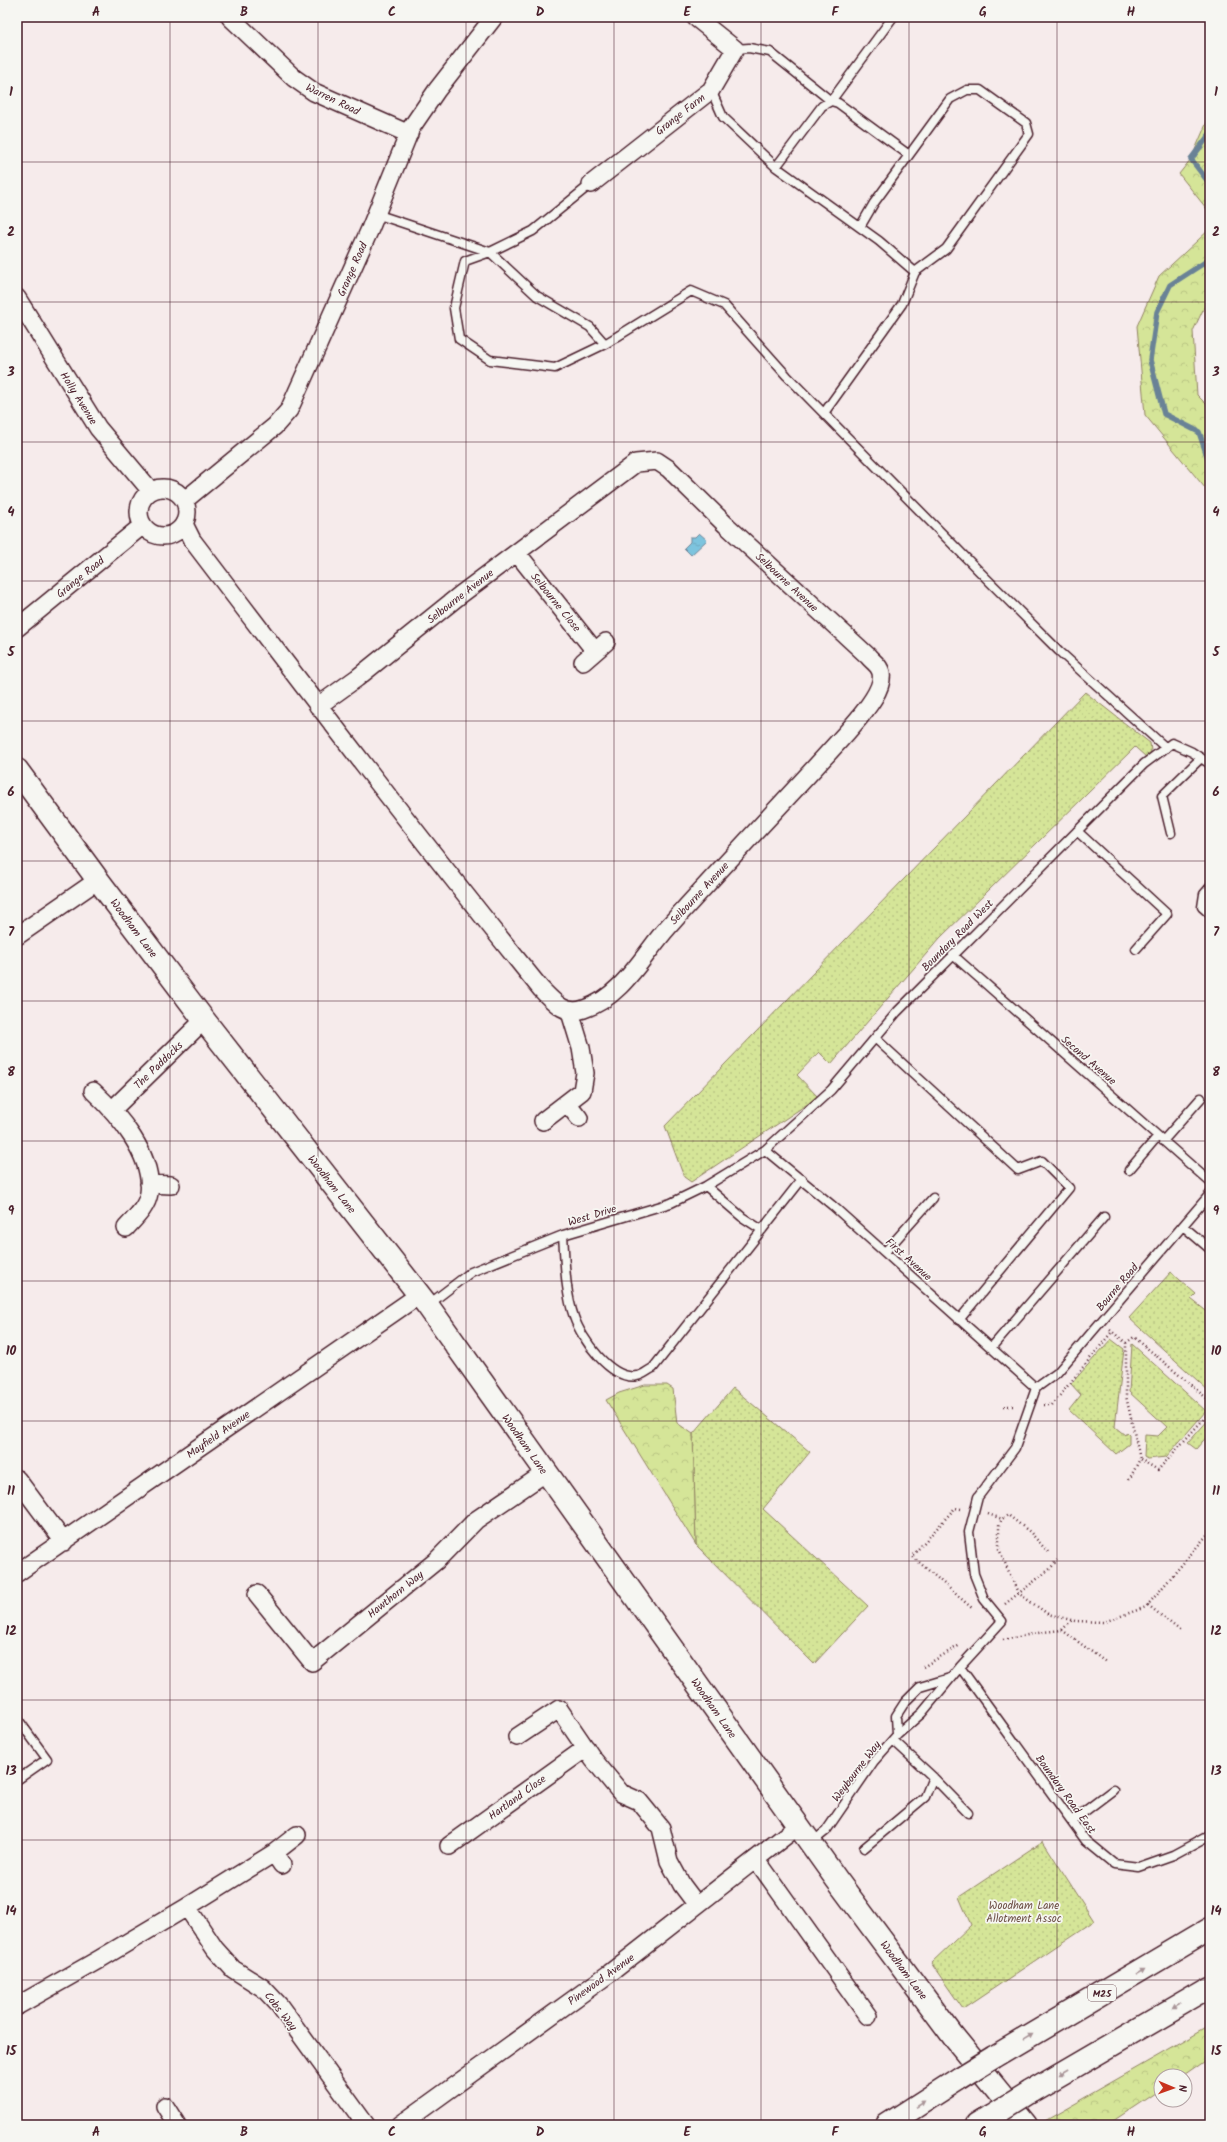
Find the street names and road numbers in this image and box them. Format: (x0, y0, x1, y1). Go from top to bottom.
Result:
street label: Warren Road (302, 79, 363, 121)
street label: Grange Farm (652, 89, 710, 140)
street label: Grange Road (333, 239, 373, 300)
street label: Holly Avenue (55, 368, 102, 429)
street label: Selbourne Avenue (751, 549, 822, 617)
street label: Grange Road (52, 552, 109, 603)
street label: Selbourne Avenue (423, 565, 498, 629)
street label: Selbourne Close (525, 569, 585, 636)
street label: Selbourne Avenue (666, 858, 734, 929)
street label: Woodham Lane (105, 895, 162, 962)
street label: Boundary Road West (917, 895, 999, 976)
street label: Second Avenue (1056, 1031, 1120, 1090)
street label: The Paddocks (130, 1037, 188, 1094)
street label: Woodham Lane (302, 1151, 360, 1218)
street label: West Drive (566, 1200, 619, 1232)
street label: First Avenue (881, 1234, 936, 1286)
street label: Bourne Road (1092, 1259, 1144, 1316)
street label: Mayfield Avenue (183, 1406, 254, 1464)
street label: Woodham Lane (497, 1411, 552, 1479)
street label: Hawthorn Way (364, 1566, 428, 1623)
street label: Woodham Lane (686, 1675, 741, 1743)
street label: Weybourne Way (828, 1737, 886, 1806)
street label: Boundary Road East (1030, 1751, 1101, 1839)
street label: Hartland Close (485, 1771, 550, 1825)
street label: Woodham Lane (875, 1937, 932, 2004)
street label: Pinewood Avenue (564, 1949, 639, 2010)
road number: M25 (1088, 1985, 1116, 2001)
street label: Cobs Way (259, 1988, 302, 2036)

